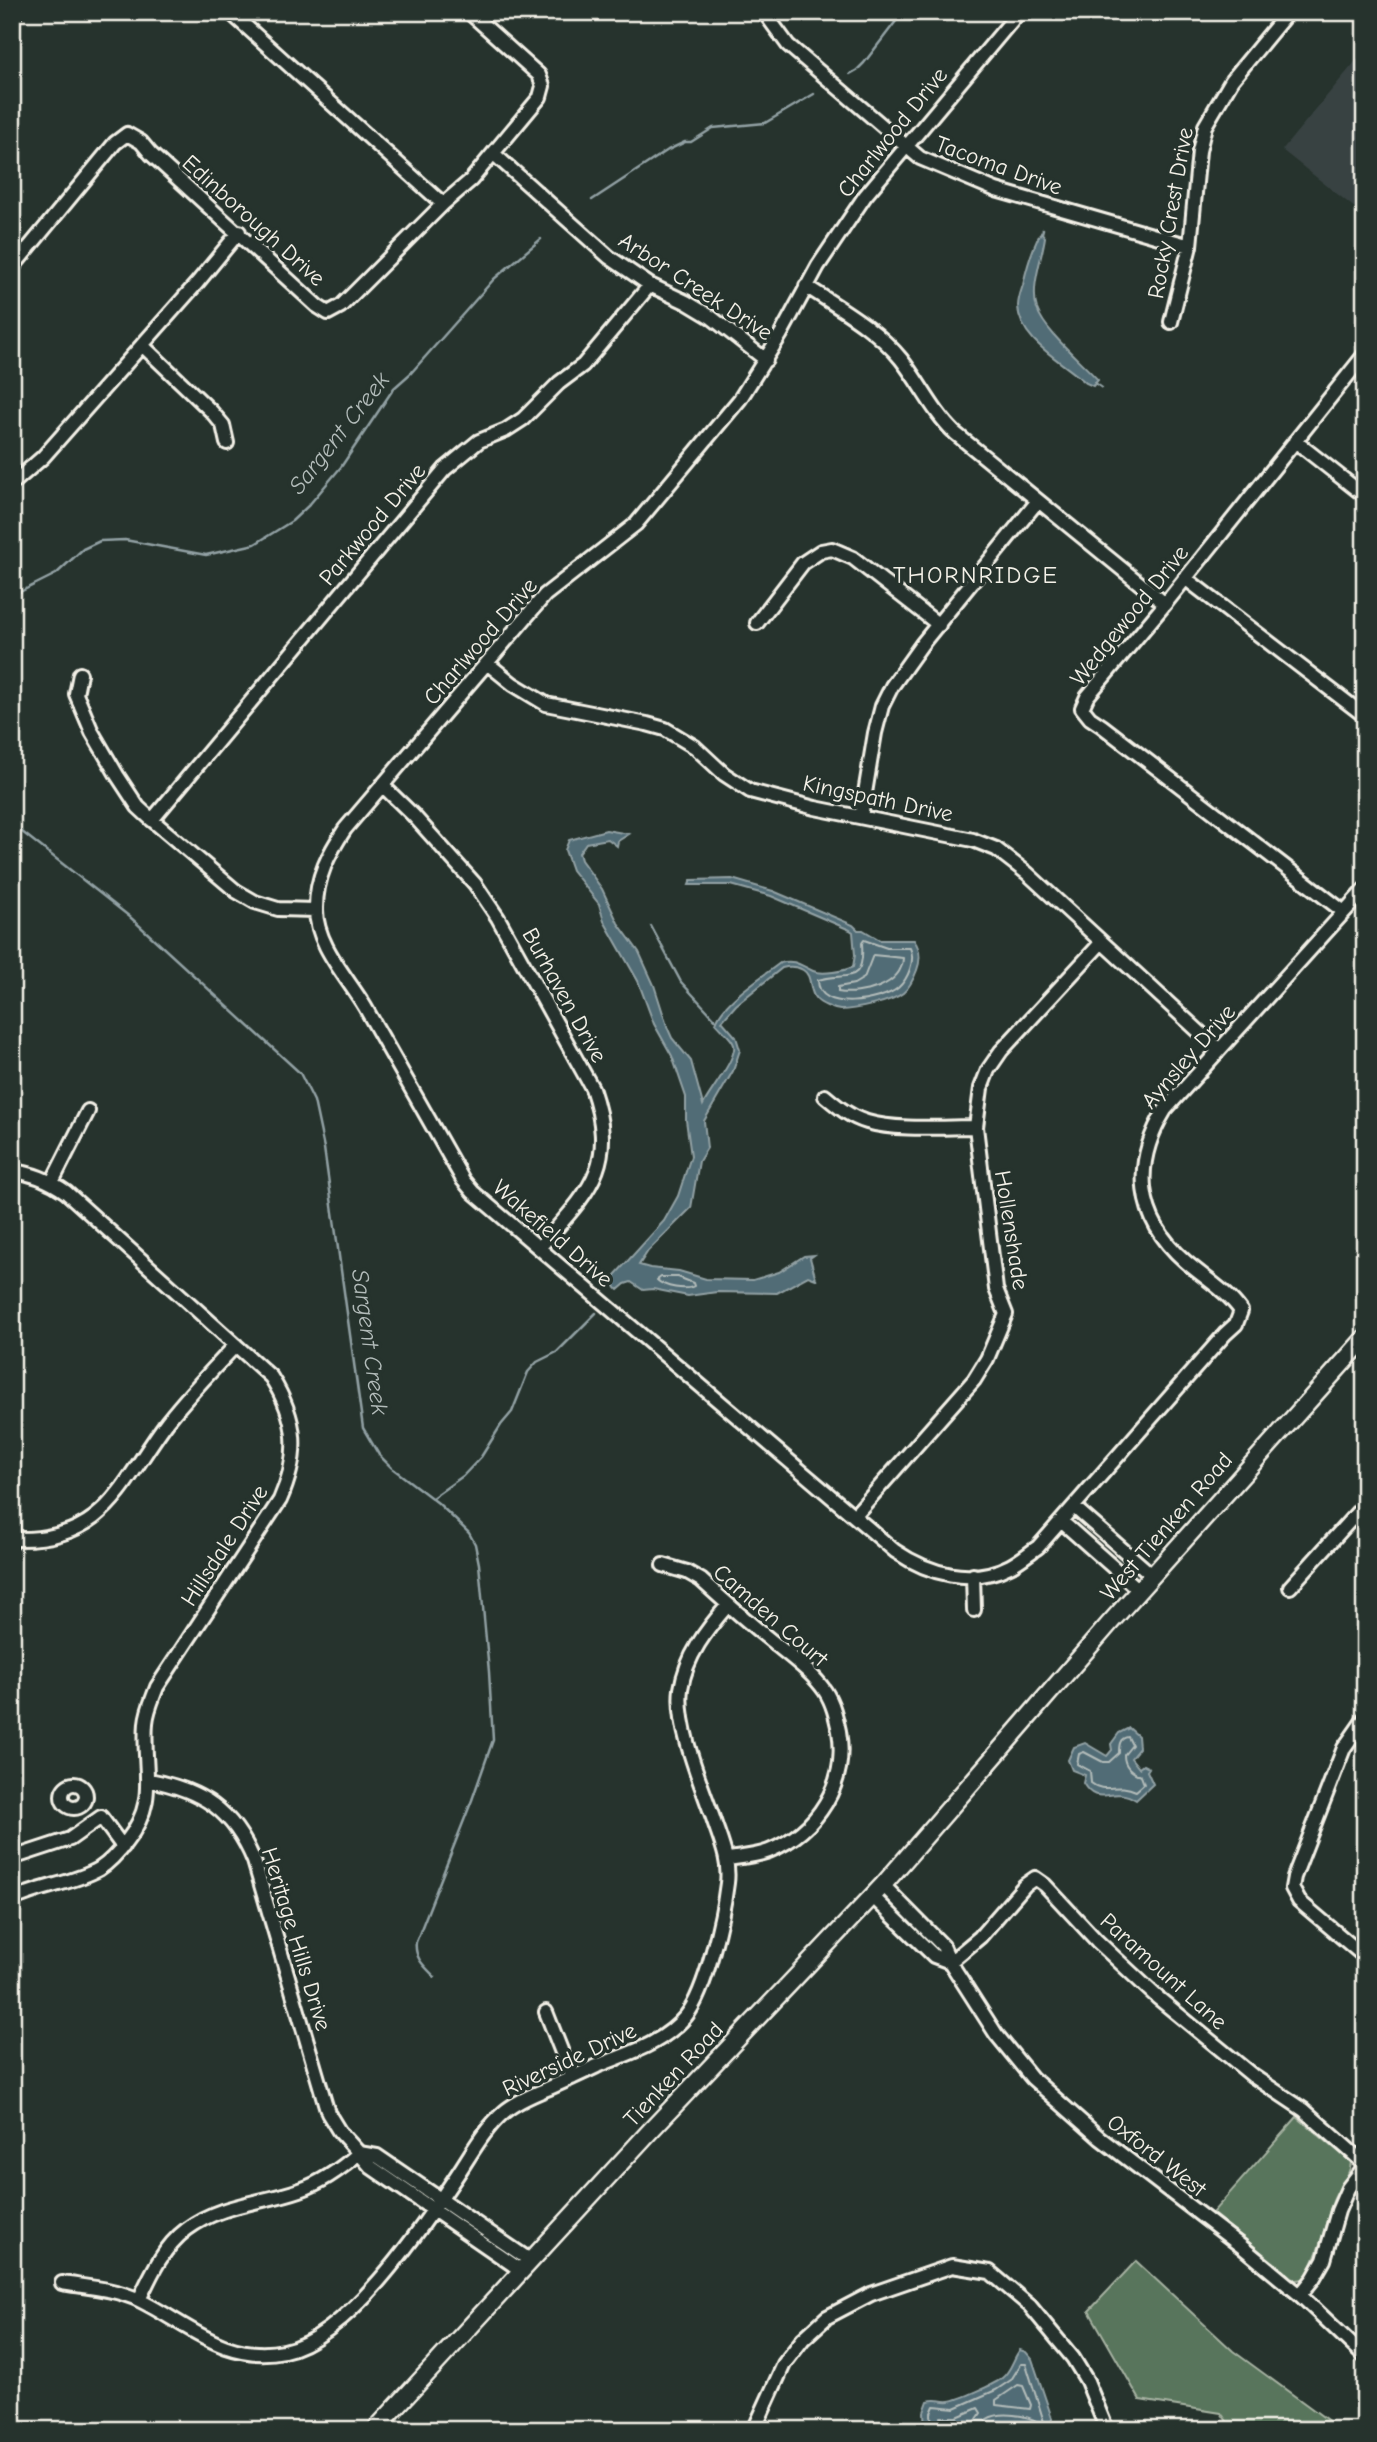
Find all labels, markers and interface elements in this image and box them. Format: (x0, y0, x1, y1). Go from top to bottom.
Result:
street label: Charlwood Drive (832, 62, 953, 203)
street label: Rocky Crest Drive (1142, 125, 1199, 301)
street label: Tacoma Drive (932, 130, 1066, 201)
street label: Edinborough Drive (177, 149, 331, 292)
street label: Arbor Creek Drive (614, 227, 778, 346)
water label: Sargent Creek (283, 366, 395, 500)
street label: Parkwood Drive (313, 458, 431, 591)
street label: Wedgewood Drive (1065, 540, 1194, 691)
district label: THORNRIDGE (893, 561, 1059, 589)
street label: Charlwood Drive (418, 572, 543, 710)
street label: Kingspath Drive (800, 769, 955, 828)
street label: Burhaven Drive (516, 923, 613, 1067)
street label: Aynsley Drive (1136, 998, 1241, 1114)
street label: Hollenshade (989, 1168, 1034, 1292)
street label: Wakefield Drive (487, 1174, 618, 1293)
water label: Sargent Creek (346, 1267, 394, 1417)
street label: West Tienken Road (1095, 1447, 1238, 1606)
street label: Hillsdale Drive (175, 1480, 274, 1611)
street label: Camden Court (708, 1558, 835, 1673)
street label: Heritage Hills Drive (256, 1844, 337, 2034)
street label: Paramount Lane (1095, 1907, 1233, 2035)
street label: Tienken Road (618, 2016, 729, 2132)
street label: Riverside Drive (498, 2017, 640, 2102)
street label: Oxford West (1102, 2108, 1213, 2203)

